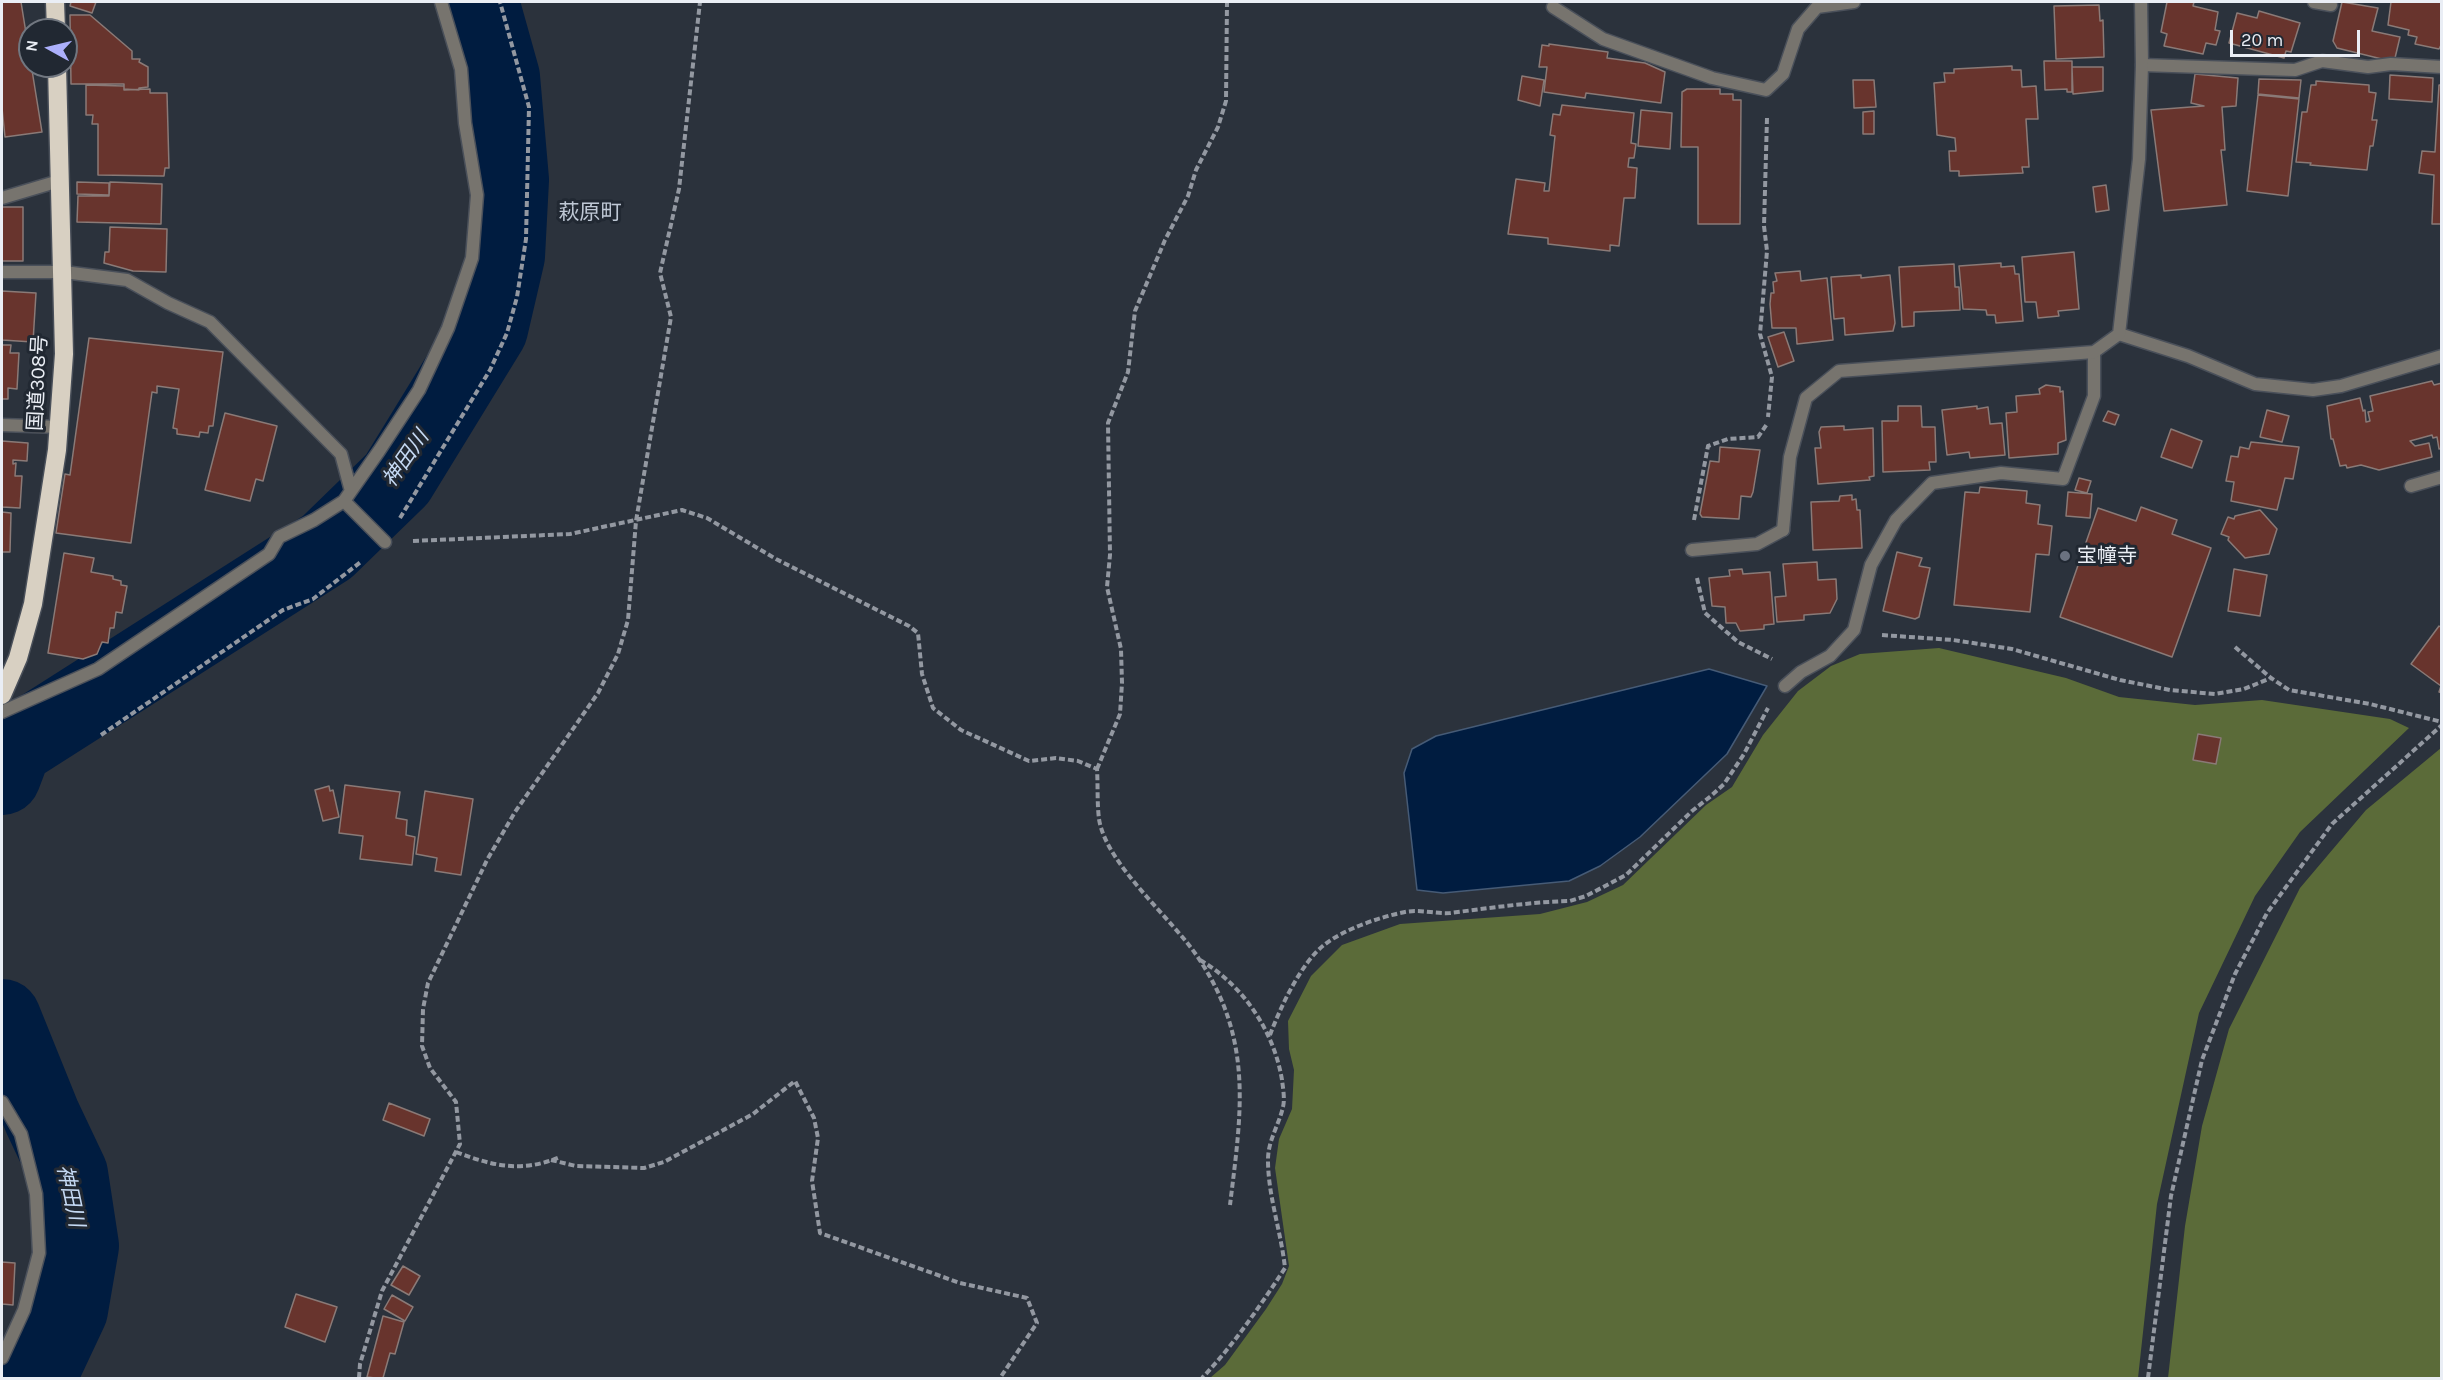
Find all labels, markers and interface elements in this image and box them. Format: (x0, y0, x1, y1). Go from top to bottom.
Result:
north arrow (18, 18, 78, 78)
scale bar (2233, 18, 2364, 56)
text: 20 m (2241, 29, 2283, 51)
text: N (21, 39, 42, 53)
district label: 萩原町 (559, 200, 621, 226)
street label: 国道308号 (24, 334, 52, 432)
water label: 神田川 (378, 426, 434, 492)
place label: 宝幢寺 (2077, 544, 2137, 568)
marker: 宝幢寺 (2058, 549, 2072, 563)
water label: 神田川 (51, 1163, 89, 1229)

